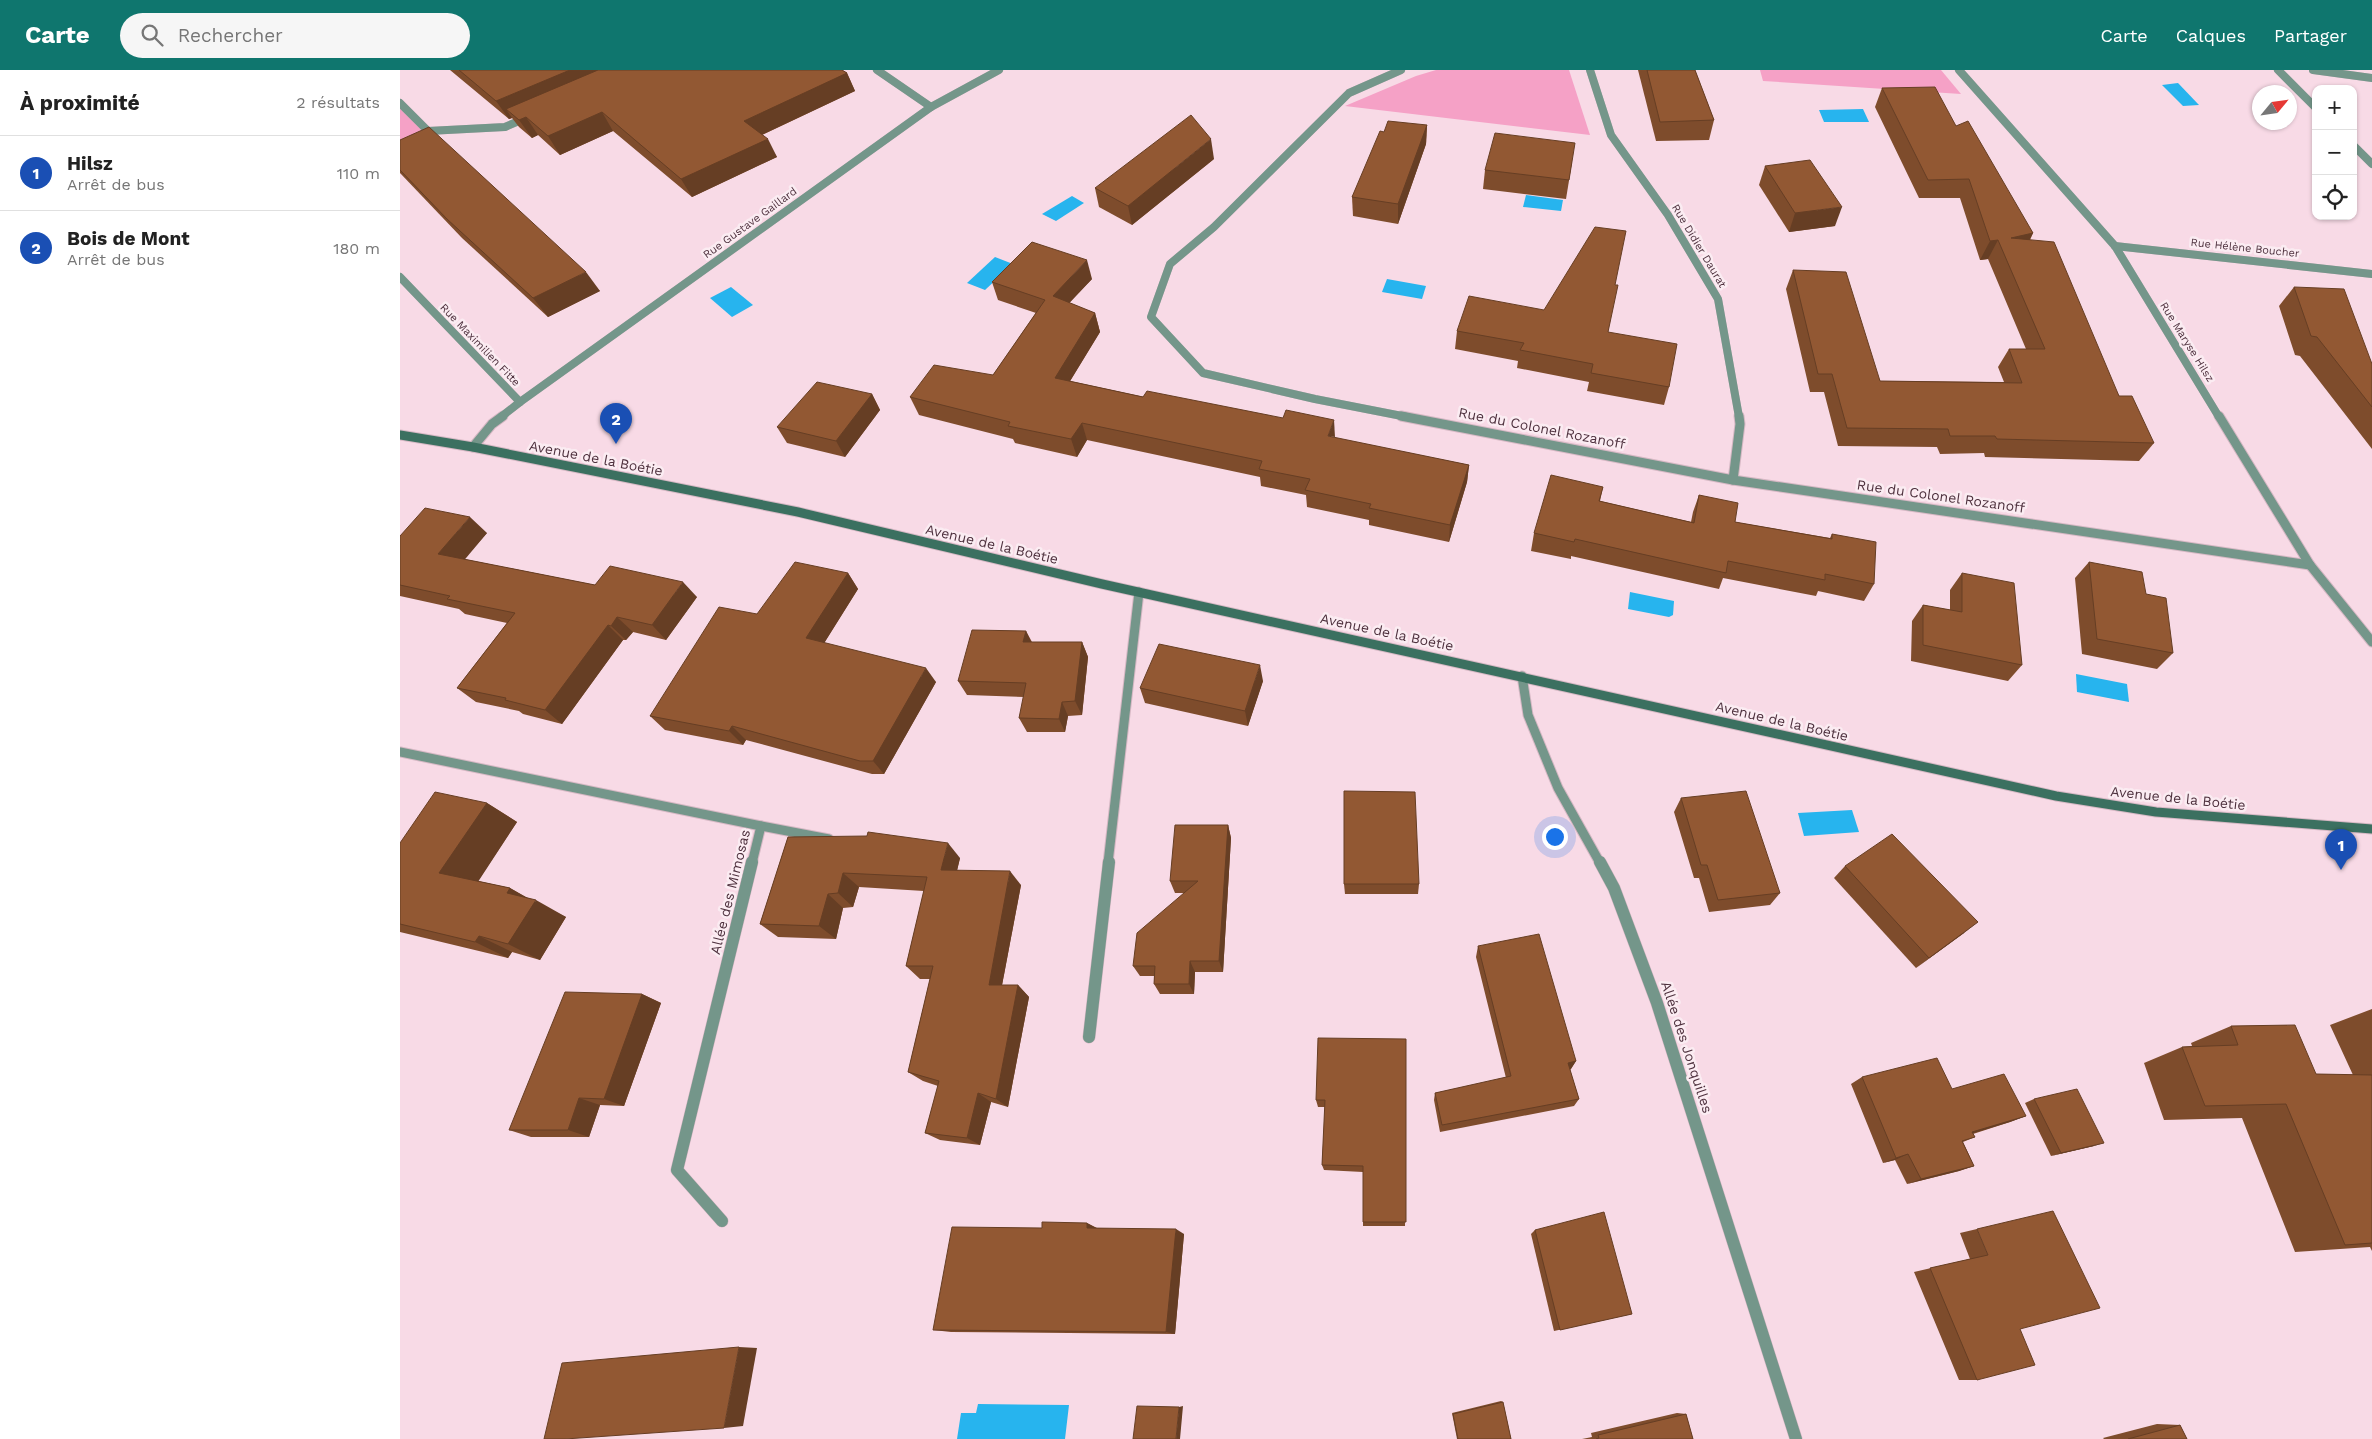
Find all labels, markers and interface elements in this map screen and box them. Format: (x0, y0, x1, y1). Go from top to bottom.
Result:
search box (120, 13, 470, 58)
text: Carte (25, 21, 90, 49)
icon: search (138, 21, 166, 49)
text: Rechercher (178, 24, 283, 47)
text: Carte (2100, 25, 2148, 46)
text: Calques (2176, 25, 2246, 46)
text: Partager (2274, 25, 2347, 46)
north arrow (2252, 85, 2297, 130)
map controls (2312, 85, 2357, 220)
button: + (2312, 85, 2357, 130)
text: À proximité (20, 90, 140, 115)
text: 2 résultats (296, 93, 380, 112)
button: − (2312, 130, 2357, 175)
text: Hilsz (67, 152, 113, 175)
text: 1 (33, 164, 39, 183)
text: 110 m (337, 164, 380, 183)
text: Arrêt de bus (67, 175, 165, 194)
button: locate (2312, 175, 2357, 220)
street label: Rue Gustave Gaillard (701, 185, 799, 261)
street label: Rue Didier Daurat (1669, 202, 1729, 290)
text: Bois de Mont (67, 227, 189, 250)
street label: Rue Hélène Boucher (2190, 236, 2301, 260)
text: 2 (31, 239, 41, 258)
text: 180 m (333, 239, 380, 258)
text: Arrêt de bus (67, 250, 165, 269)
street label: Rue Maryse Hilsz (2157, 300, 2217, 384)
street label: Rue Maximilien Fitte (437, 301, 523, 389)
pin: 2 (600, 403, 632, 444)
street label: Rue du Colonel Rozanoff (1457, 404, 1627, 452)
street label: Avenue de la Boétie (528, 437, 664, 479)
street label: Rue du Colonel Rozanoff (1856, 476, 2026, 516)
street label: Avenue de la Boétie (924, 521, 1060, 567)
street label: Avenue de la Boétie (1319, 610, 1455, 654)
street label: Avenue de la Boétie (1714, 698, 1850, 744)
street label: Avenue de la Boétie (2110, 783, 2246, 813)
your location (1542, 824, 1568, 850)
street label: Allée des Mimosas (707, 828, 753, 956)
pin: 1 (2325, 829, 2357, 870)
street label: Allée des Jonquilles (1658, 979, 1716, 1115)

